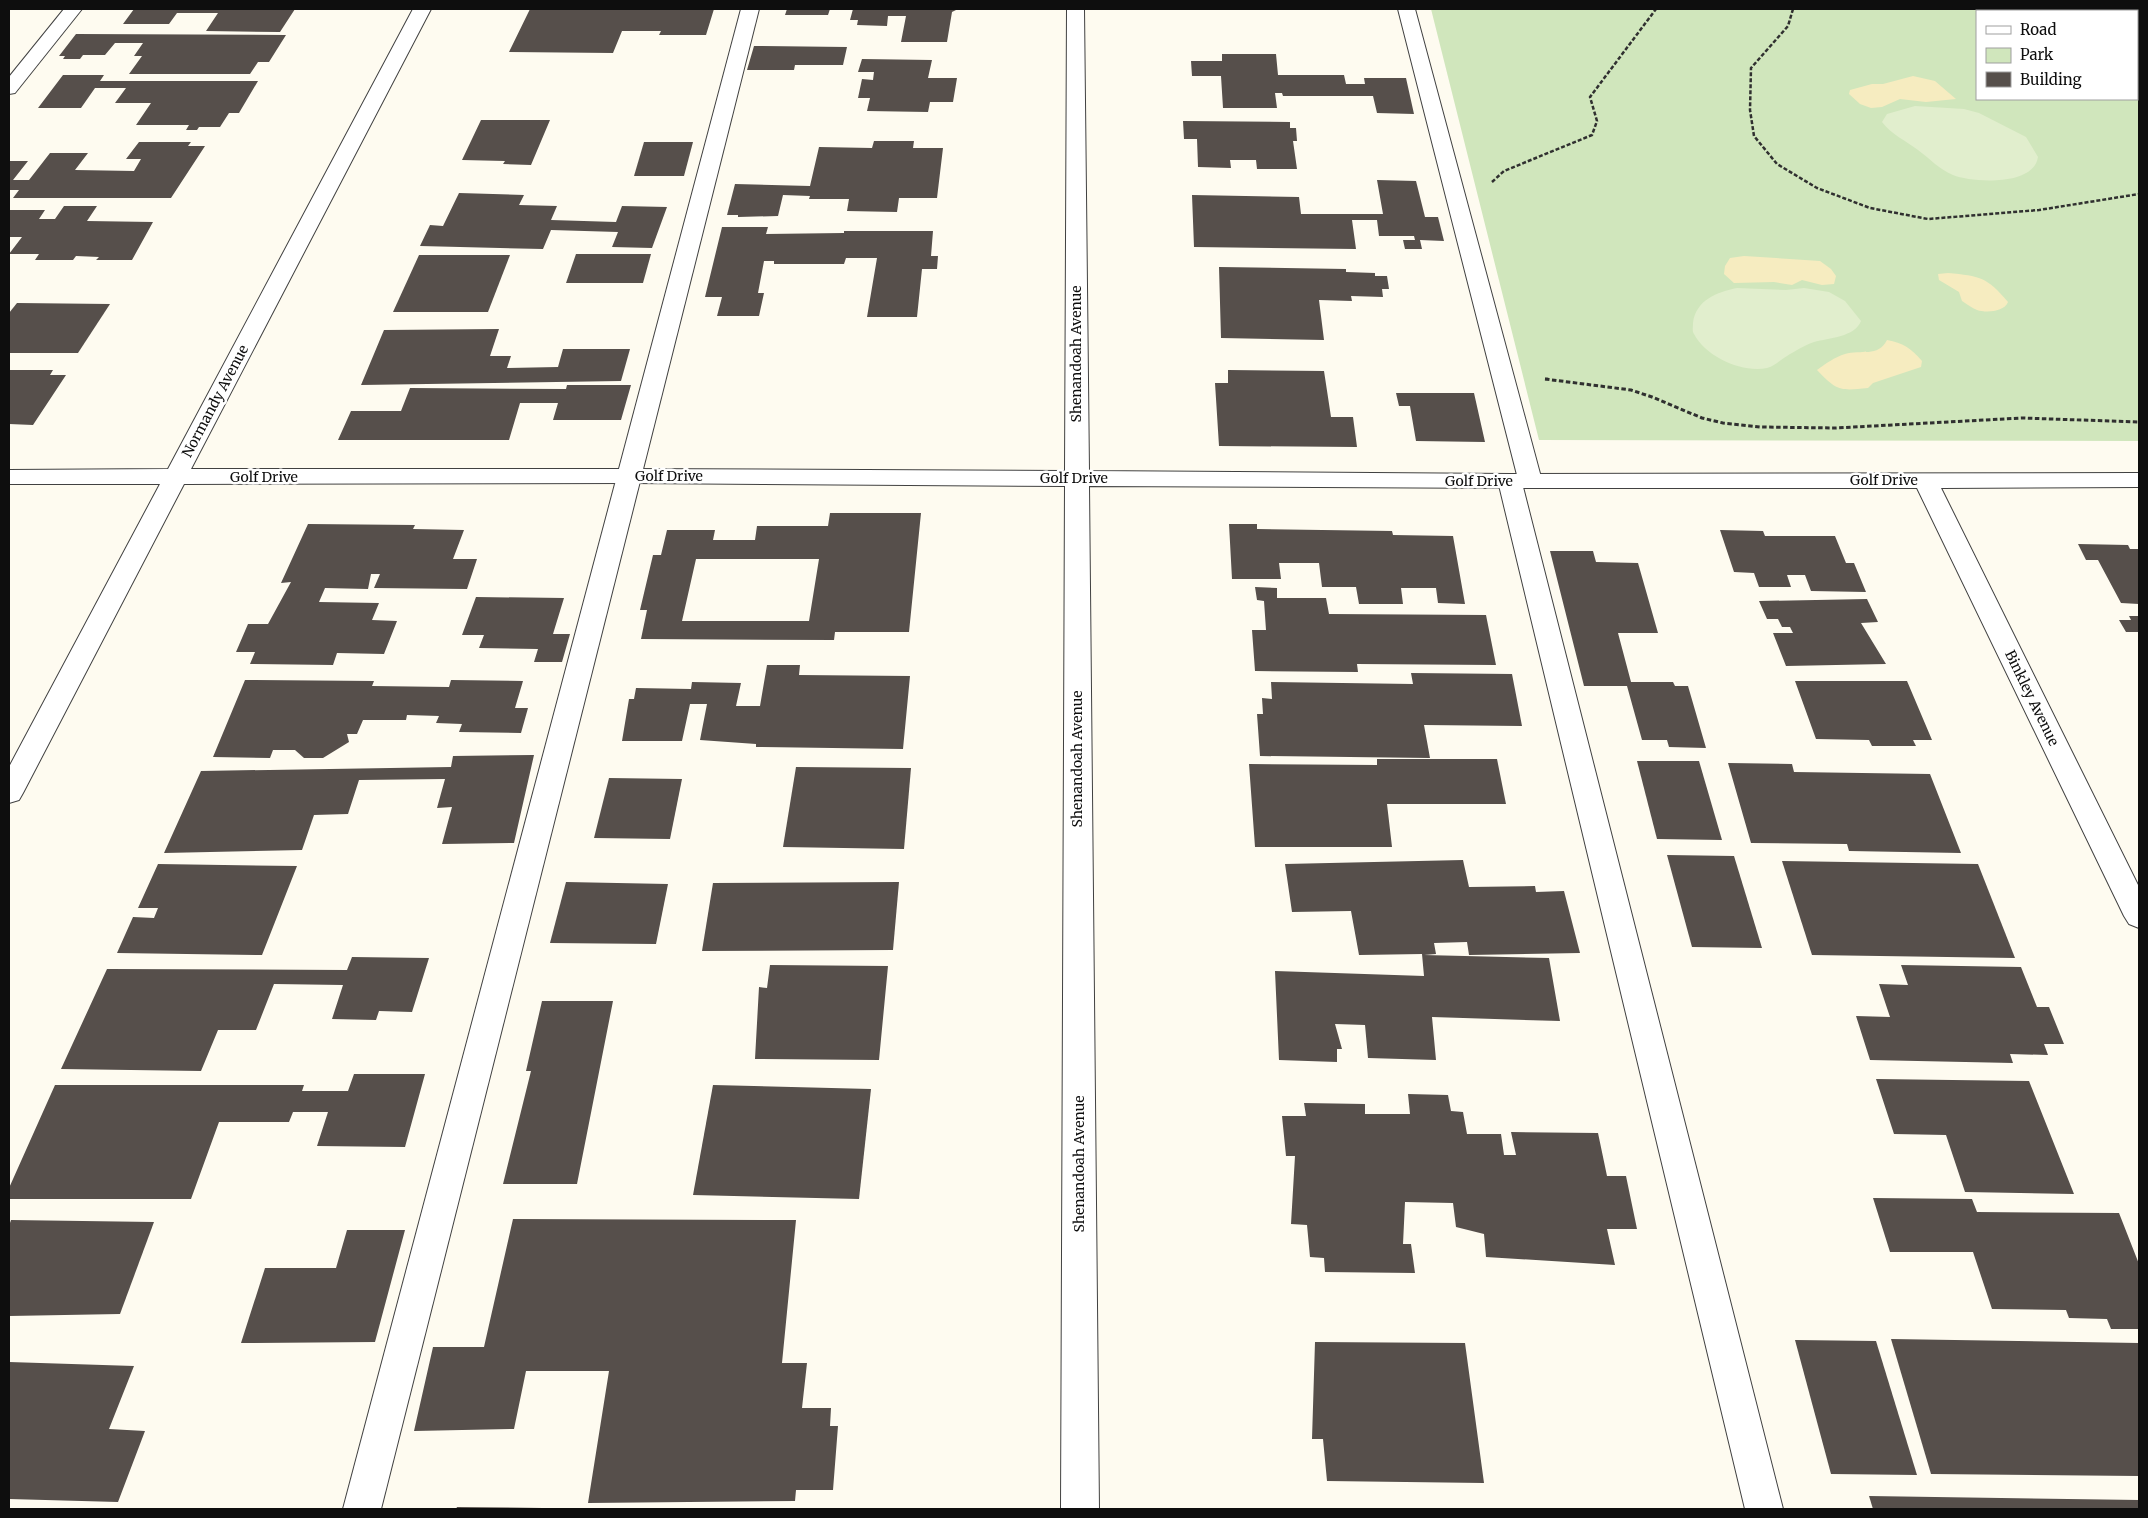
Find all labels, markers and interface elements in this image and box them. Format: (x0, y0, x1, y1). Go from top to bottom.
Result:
legend (1976, 10, 2138, 100)
text: Road (2020, 20, 2056, 39)
text: Park (2020, 45, 2054, 64)
text: Building (2020, 70, 2082, 89)
street label: Shenandoah Avenue (1067, 286, 1085, 422)
street label: Normandy Avenue (178, 342, 252, 460)
street label: Golf Drive (635, 467, 703, 485)
street label: Golf Drive (230, 468, 298, 486)
street label: Golf Drive (1040, 469, 1108, 487)
street label: Golf Drive (1850, 471, 1918, 489)
street label: Golf Drive (1445, 472, 1513, 490)
street label: Binkley Avenue (2001, 647, 2063, 749)
street label: Shenandoah Avenue (1068, 691, 1086, 827)
street label: Shenandoah Avenue (1070, 1096, 1088, 1232)

